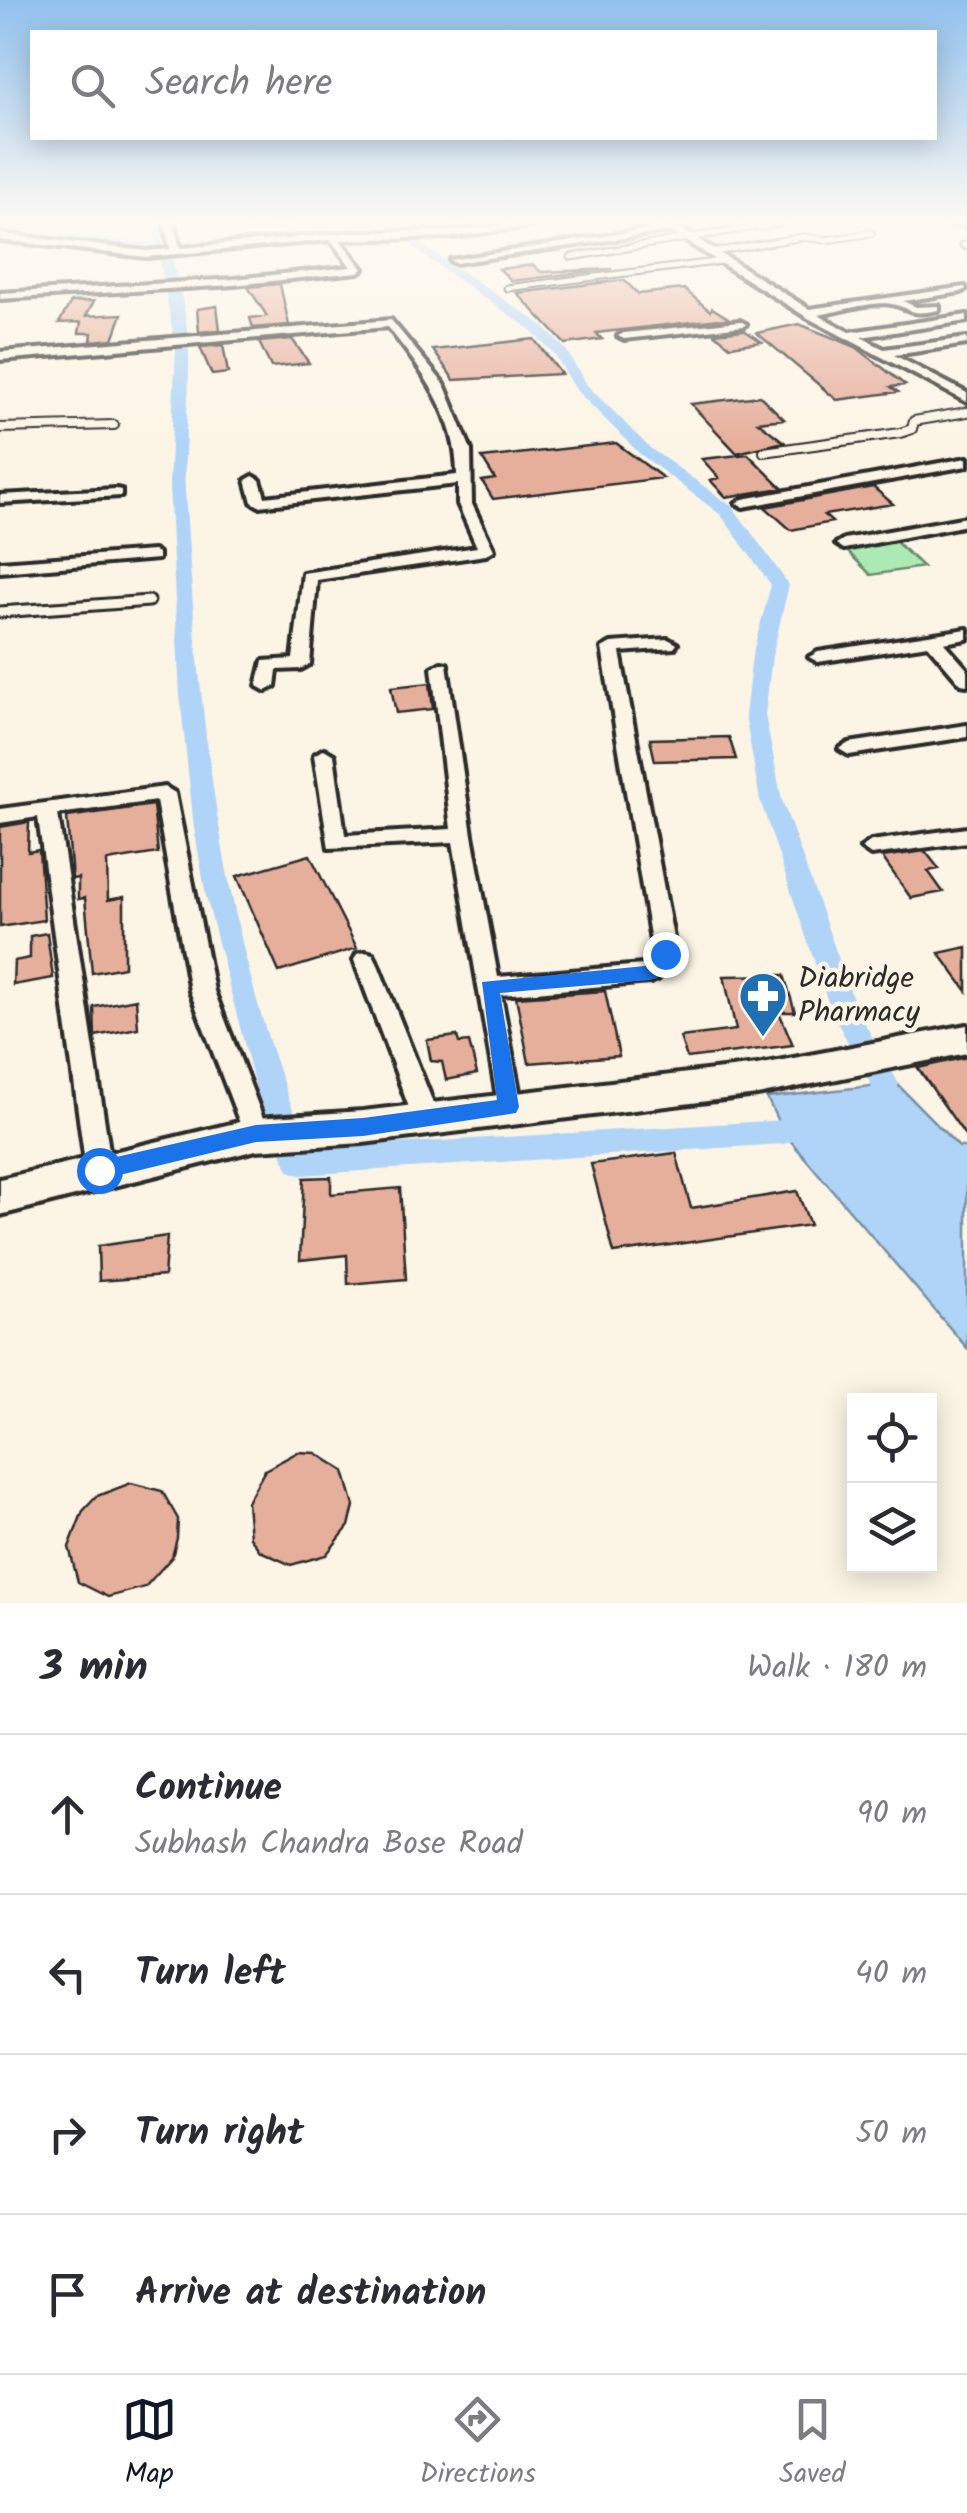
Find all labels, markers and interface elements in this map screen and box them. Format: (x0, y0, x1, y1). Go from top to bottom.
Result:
search box (30, 30, 937, 140)
text: Search here (145, 55, 332, 115)
icon: search (65, 58, 120, 113)
route end (643, 932, 689, 978)
place label: Diabridge Pharmacy (798, 955, 921, 1037)
pharmacy icon: Diabridge Pharmacy (737, 970, 789, 1038)
route start (77, 1148, 123, 1194)
map controls (847, 1393, 937, 1573)
button: locate (847, 1393, 937, 1483)
button: layers (847, 1483, 937, 1573)
text: 3 min (40, 1635, 148, 1702)
text: Walk · 180 m (747, 1643, 927, 1694)
text: Continue (135, 1759, 282, 1819)
icon: ahead (40, 1787, 95, 1842)
text: 90 m (857, 1789, 927, 1840)
text: Subhash Chandra Bose Road (135, 1819, 523, 1870)
text: Turn left (135, 1944, 286, 2004)
icon: left (40, 1947, 95, 2002)
text: 40 m (855, 1949, 927, 2000)
text: Turn right (135, 2104, 304, 2164)
icon: right (40, 2107, 95, 2162)
text: 50 m (856, 2109, 927, 2160)
text: Arrive at destination (135, 2264, 486, 2324)
icon: arrive (40, 2267, 95, 2322)
tab: Map (122, 2392, 177, 2497)
tab: Directions (420, 2392, 536, 2497)
tab: Saved (779, 2392, 845, 2497)

